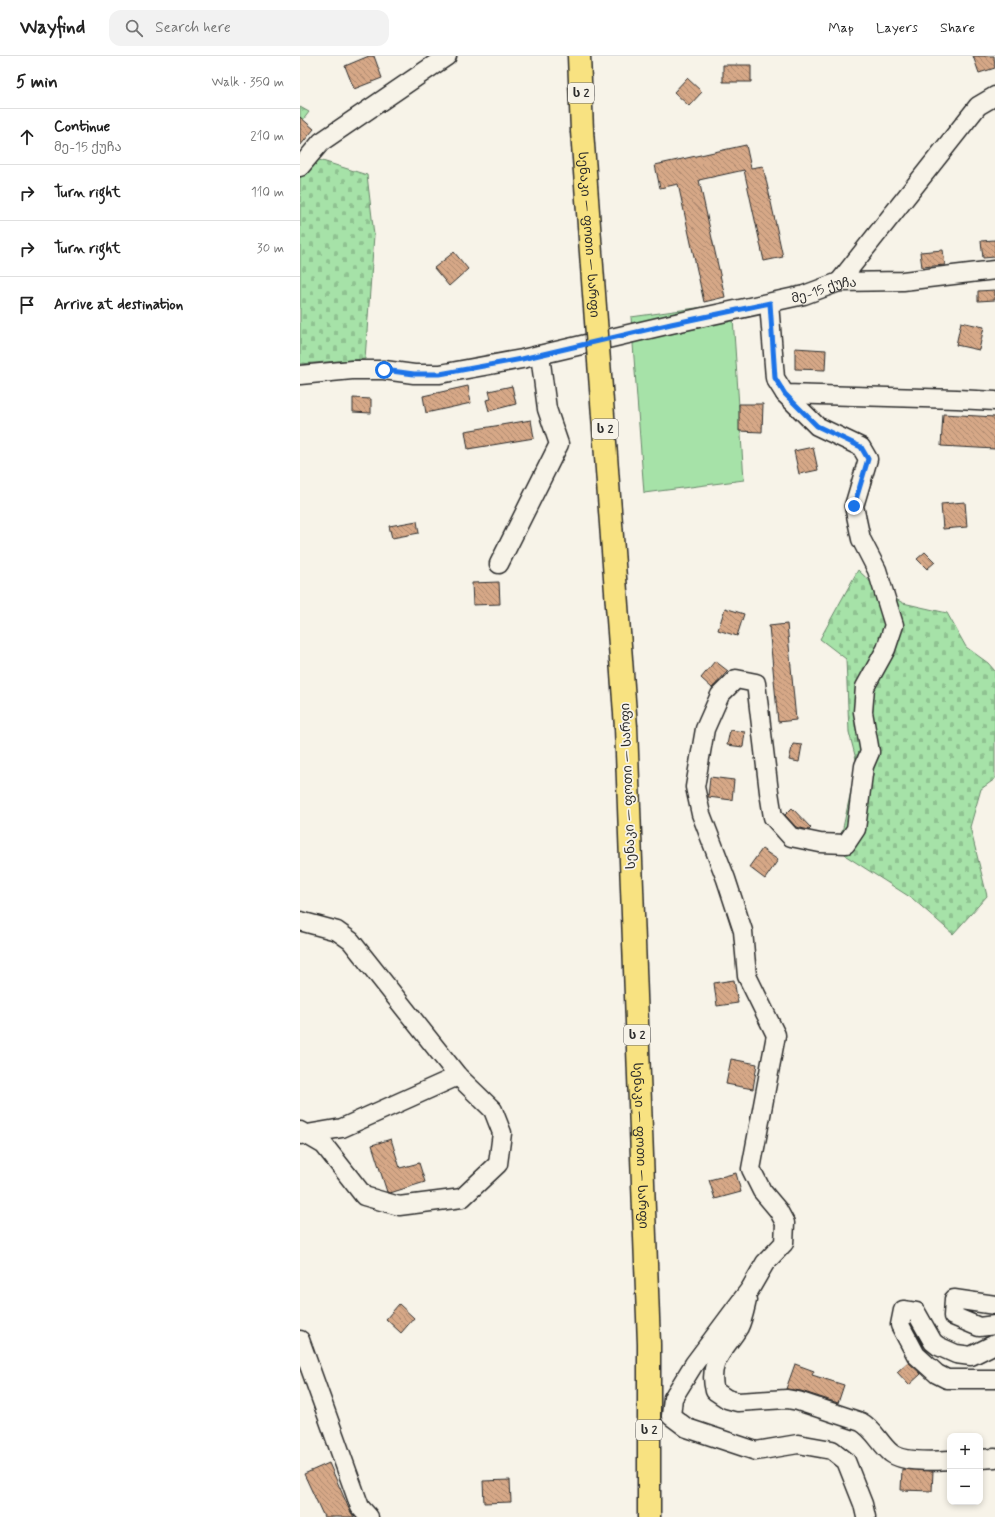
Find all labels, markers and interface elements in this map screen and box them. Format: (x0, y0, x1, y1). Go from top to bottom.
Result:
search box (109, 10, 389, 46)
text: Wayfind (20, 15, 85, 40)
icon: search (123, 17, 145, 39)
text: Search here (155, 18, 231, 38)
text: Map (828, 19, 854, 37)
text: Layers (876, 19, 918, 37)
text: Share (940, 19, 975, 37)
text: 5 min (16, 71, 58, 93)
text: Walk · 350 m (211, 74, 284, 91)
road number: ს 2 (568, 83, 594, 103)
text: Continue (54, 117, 110, 137)
icon: ahead (16, 126, 38, 148)
text: 210 m (250, 128, 284, 145)
text: მე-15 ქუჩა (54, 139, 122, 156)
street label: სენაკი — ფოთი — სარფი (574, 151, 603, 318)
icon: right (16, 182, 38, 204)
text: Turn right (54, 183, 121, 203)
text: 110 m (251, 184, 284, 201)
icon: right (16, 238, 38, 260)
text: Turn right (54, 239, 121, 259)
text: 30 m (257, 240, 284, 257)
street label: მე-15 ქუჩა (790, 275, 857, 308)
icon: arrive (16, 294, 38, 316)
text: Arrive at destination (54, 295, 183, 315)
route start (375, 361, 393, 379)
road number: ს 2 (592, 419, 618, 439)
route end (845, 497, 863, 515)
street label: სენაკი — ფოთი — სარფი (617, 703, 640, 869)
road number: ს 2 (624, 1025, 650, 1045)
street label: სენაკი — ფოთი — სარფი (629, 1062, 652, 1229)
road number: ს 2 (636, 1420, 662, 1440)
map controls (947, 1433, 983, 1505)
button: + (947, 1433, 983, 1469)
button: − (947, 1469, 983, 1505)

